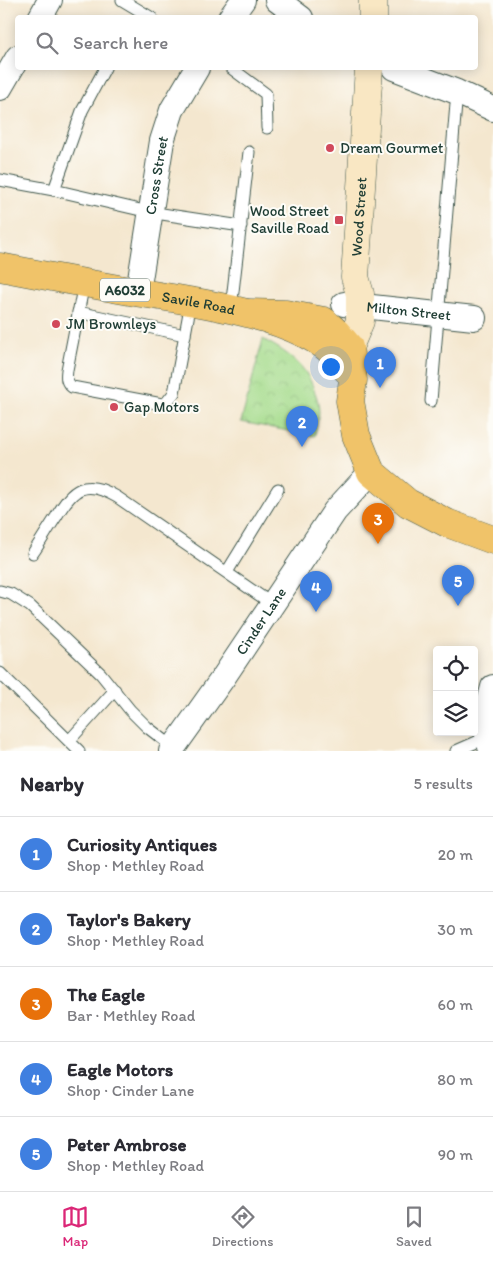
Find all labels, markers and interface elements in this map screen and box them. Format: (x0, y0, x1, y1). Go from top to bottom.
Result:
search box (15, 15, 478, 70)
icon: search (33, 29, 61, 57)
text: Search here (73, 31, 168, 54)
street label: Cross Street (141, 133, 172, 216)
place label: Dream Gourmet (340, 139, 444, 157)
marker: Dream Gourmet (324, 142, 336, 154)
street label: Wood Street (347, 176, 371, 257)
place label: Wood Street Saville Road (250, 202, 330, 237)
marker: Wood Street Saville Road (333, 214, 345, 226)
road number: A6032 (100, 278, 150, 302)
street label: Savile Road (161, 288, 237, 319)
street label: Milton Street (366, 297, 452, 324)
place label: JM Brownleys (66, 315, 156, 333)
marker: JM Brownleys (50, 318, 62, 330)
pin: 1 (364, 347, 396, 388)
your location (318, 354, 344, 380)
place label: Gap Motors (124, 398, 199, 416)
marker: Gap Motors (108, 401, 120, 413)
pin: 2 (286, 406, 318, 447)
pin: 3 (362, 503, 394, 544)
pin: 5 (442, 565, 474, 606)
pin: 4 (300, 571, 332, 612)
street label: Cinder Lane (232, 584, 290, 658)
map controls (433, 646, 478, 736)
button: locate (433, 646, 478, 691)
button: layers (433, 691, 478, 736)
text: Nearby (20, 771, 84, 796)
text: 5 results (413, 774, 473, 793)
text: Curiosity Antiques (67, 833, 217, 856)
text: 1 (32, 845, 40, 864)
text: 20 m (438, 845, 473, 864)
text: Shop · Methley Road (67, 856, 204, 875)
text: Taylor's Bakery (67, 908, 191, 931)
text: 2 (32, 920, 40, 939)
text: 30 m (437, 920, 473, 939)
text: Shop · Methley Road (67, 931, 204, 950)
text: The Eagle (67, 983, 145, 1006)
text: 3 (32, 995, 40, 1014)
text: 60 m (438, 995, 473, 1014)
text: Bar · Methley Road (67, 1006, 195, 1025)
text: Eagle Motors (67, 1058, 173, 1081)
text: 4 (31, 1070, 41, 1089)
text: 80 m (437, 1070, 473, 1089)
text: Shop · Cinder Lane (67, 1081, 194, 1100)
text: Peter Ambrose (67, 1133, 186, 1156)
text: 5 (32, 1145, 40, 1164)
text: 90 m (438, 1145, 473, 1164)
text: Shop · Methley Road (67, 1156, 204, 1175)
tab: Map (61, 1203, 89, 1250)
tab: Directions (212, 1203, 273, 1250)
tab: Saved (396, 1203, 432, 1250)

